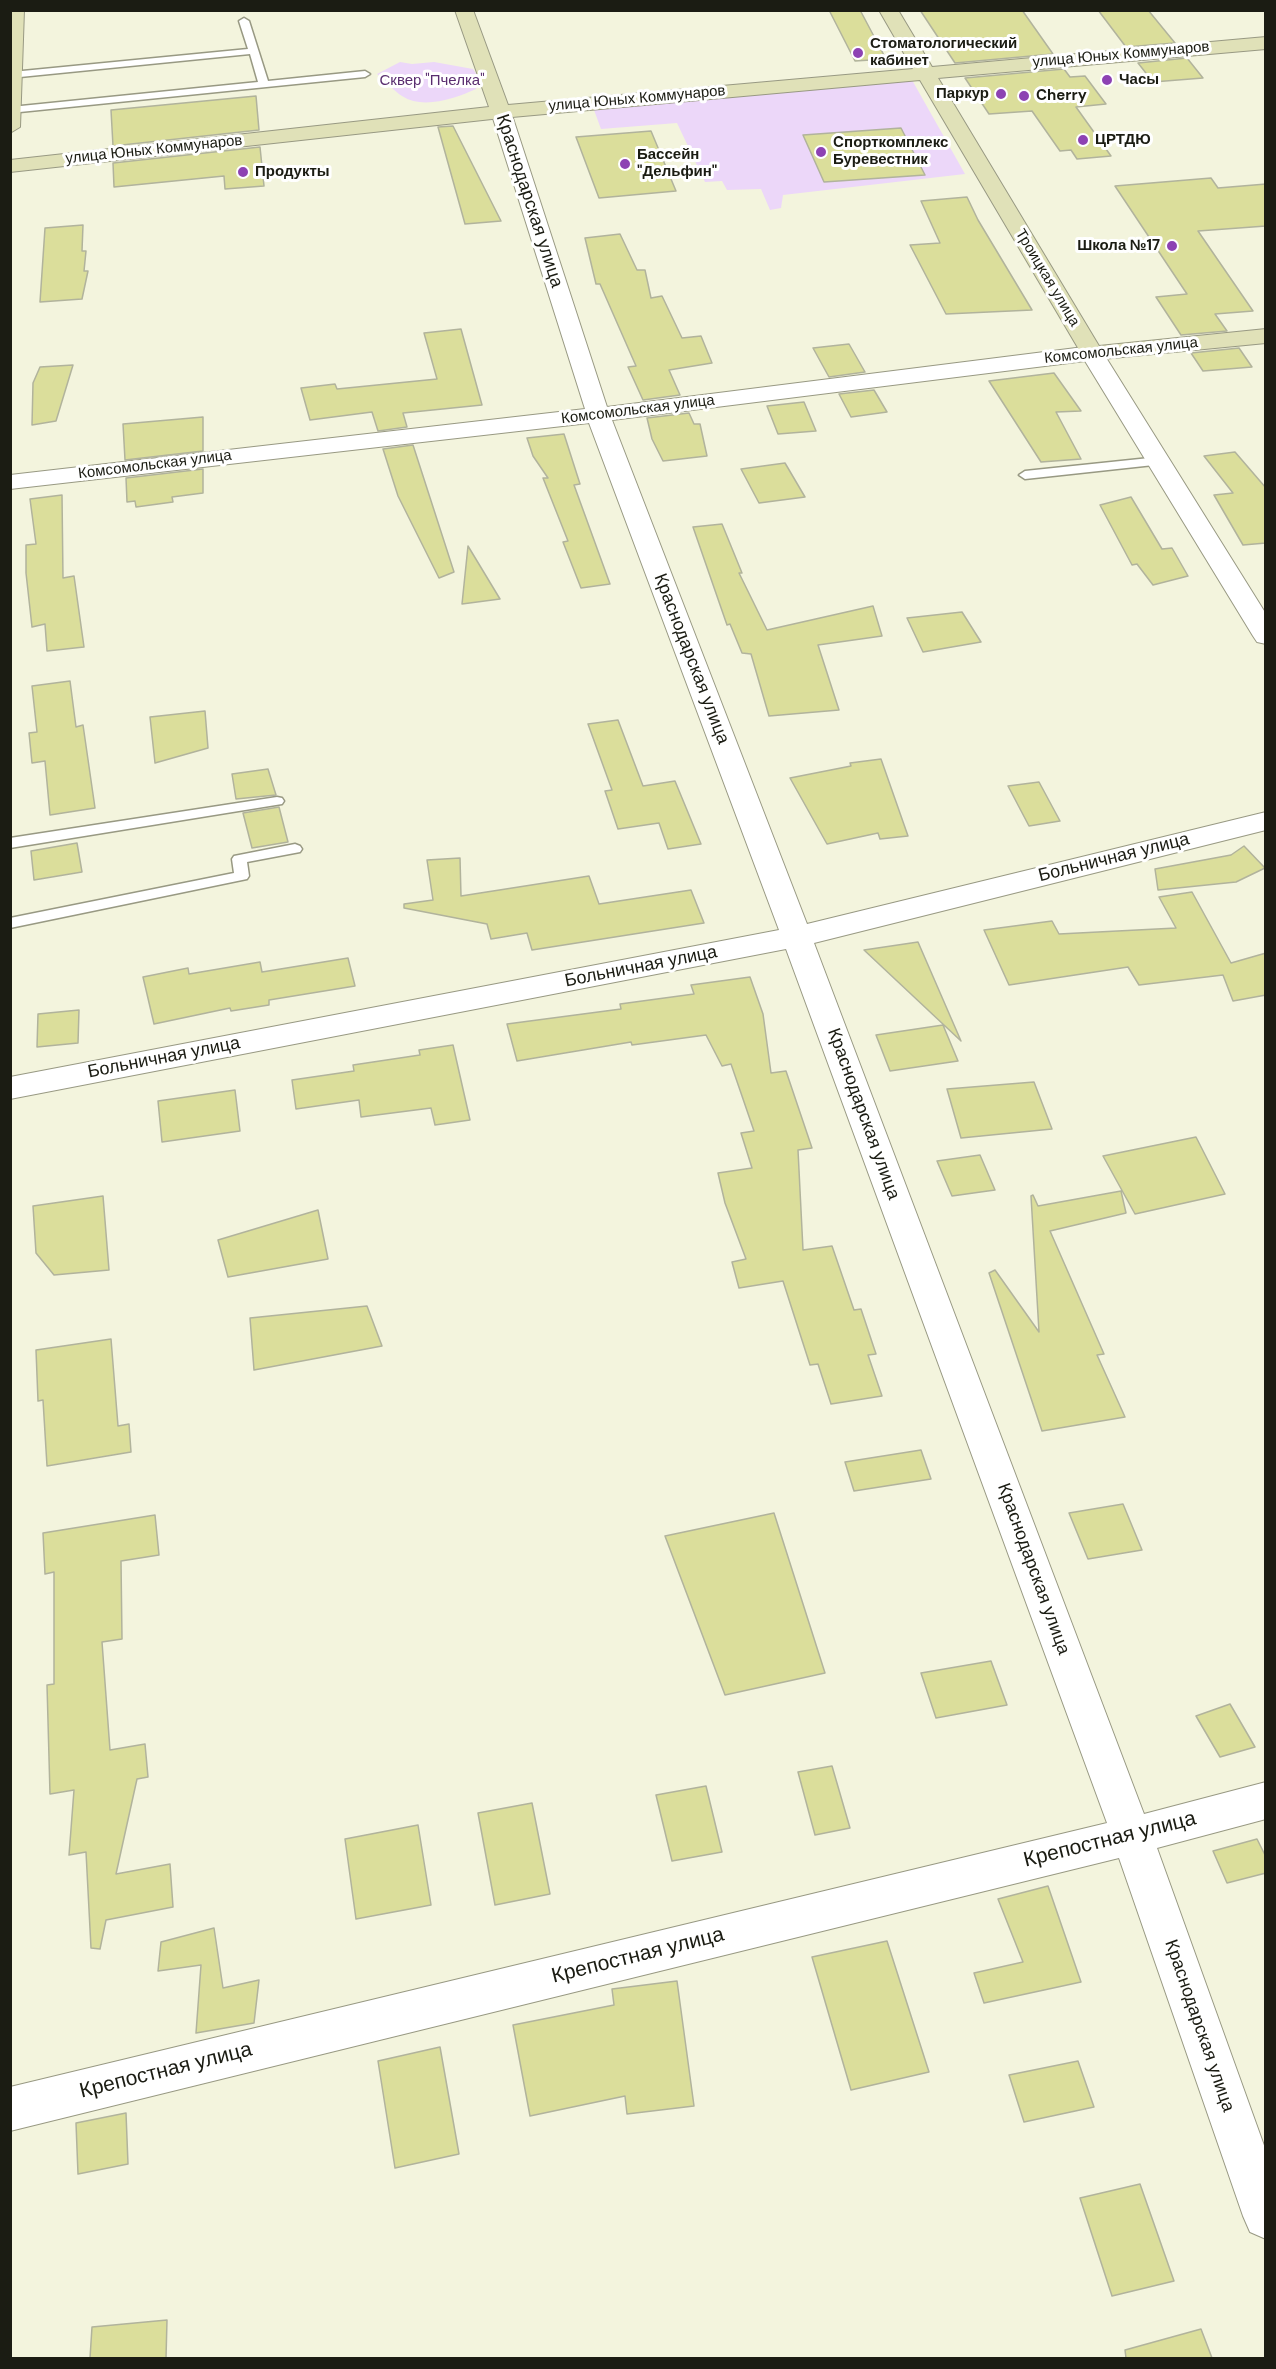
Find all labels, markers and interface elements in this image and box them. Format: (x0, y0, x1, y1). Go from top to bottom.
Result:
place label: Стоматологический кабинет (870, 35, 1017, 70)
street label: улица Юных Коммунаров (1032, 38, 1210, 72)
marker: Стоматологический кабинет (851, 46, 865, 60)
place label: Часы (1119, 71, 1159, 89)
park label: Сквер "Пчелка" (379, 72, 485, 90)
marker: Часы (1100, 73, 1114, 87)
street label: улица Юных Коммунаров (548, 82, 726, 116)
place label: Паркур (936, 85, 989, 103)
marker: Паркур (994, 87, 1008, 101)
place label: Cherry (1036, 87, 1087, 105)
marker: Cherry (1017, 89, 1031, 103)
street label: Краснодарская улица (491, 112, 567, 290)
place label: ЦРТДЮ (1095, 131, 1151, 149)
street label: улица Юных Коммунаров (65, 132, 243, 168)
marker: ЦРТДЮ (1076, 133, 1090, 147)
place label: Cпорткомплекс Буревестник (833, 134, 948, 169)
marker: Cпорткомплекс Буревестник (814, 145, 828, 159)
place label: Бассейн "Дельфин" (637, 146, 717, 181)
marker: Бассейн "Дельфин" (618, 157, 632, 171)
place label: Продукты (255, 163, 330, 181)
marker: Продукты (236, 165, 250, 179)
street label: Троицкая улица (1011, 226, 1083, 330)
place label: Школа №17 (1077, 237, 1160, 255)
marker: Школа №17 (1165, 239, 1179, 253)
street label: Комсомольская улица (1043, 334, 1199, 368)
street label: Комсомольская улица (560, 392, 716, 428)
street label: Комсомольская улица (77, 447, 233, 483)
street label: Краснодарская улица (649, 571, 733, 747)
street label: Больничная улица (1036, 829, 1192, 887)
street label: Больничная улица (563, 942, 719, 992)
street label: Краснодарская улица (822, 1025, 904, 1203)
street label: Больничная улица (86, 1033, 242, 1083)
street label: Краснодарская улица (992, 1480, 1074, 1658)
street label: Крепостная улица (1021, 1806, 1199, 1874)
street label: Крепостная улица (549, 1922, 727, 1990)
street label: Краснодарская улица (1159, 1937, 1239, 2115)
street label: Крепостная улица (77, 2037, 255, 2105)

